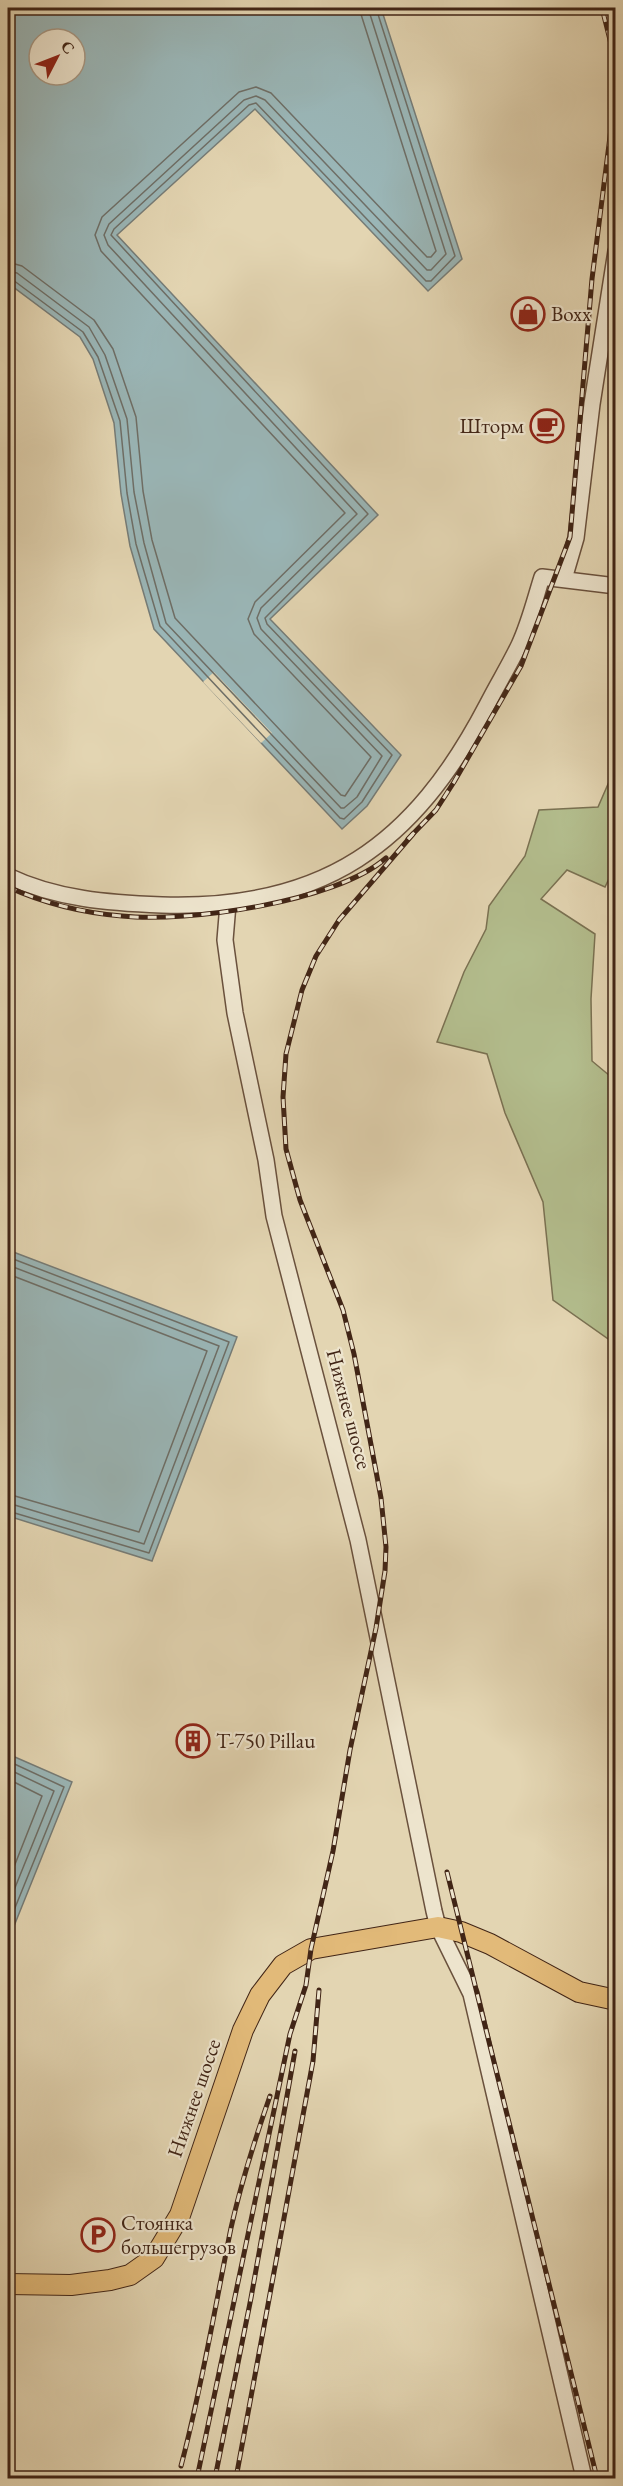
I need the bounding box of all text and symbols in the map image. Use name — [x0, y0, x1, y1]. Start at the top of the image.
north arrow — [27, 27, 87, 87]
text: С — [56, 36, 79, 59]
shop icon: Boxx — [510, 296, 546, 332]
place label: Boxx — [551, 300, 591, 327]
cafe icon: Шторм — [529, 408, 565, 444]
place label: Шторм — [459, 412, 524, 439]
street label: Нижнее шоссе — [320, 1346, 379, 1472]
building icon: T-750 Pillau — [175, 1723, 211, 1759]
place label: T-750 Pillau — [216, 1727, 315, 1754]
street label: Нижнее шоссе — [161, 2035, 226, 2161]
place label: Стоянка большегрузов — [121, 2209, 236, 2260]
parking icon: Стоянка большегрузов — [80, 2217, 116, 2253]

